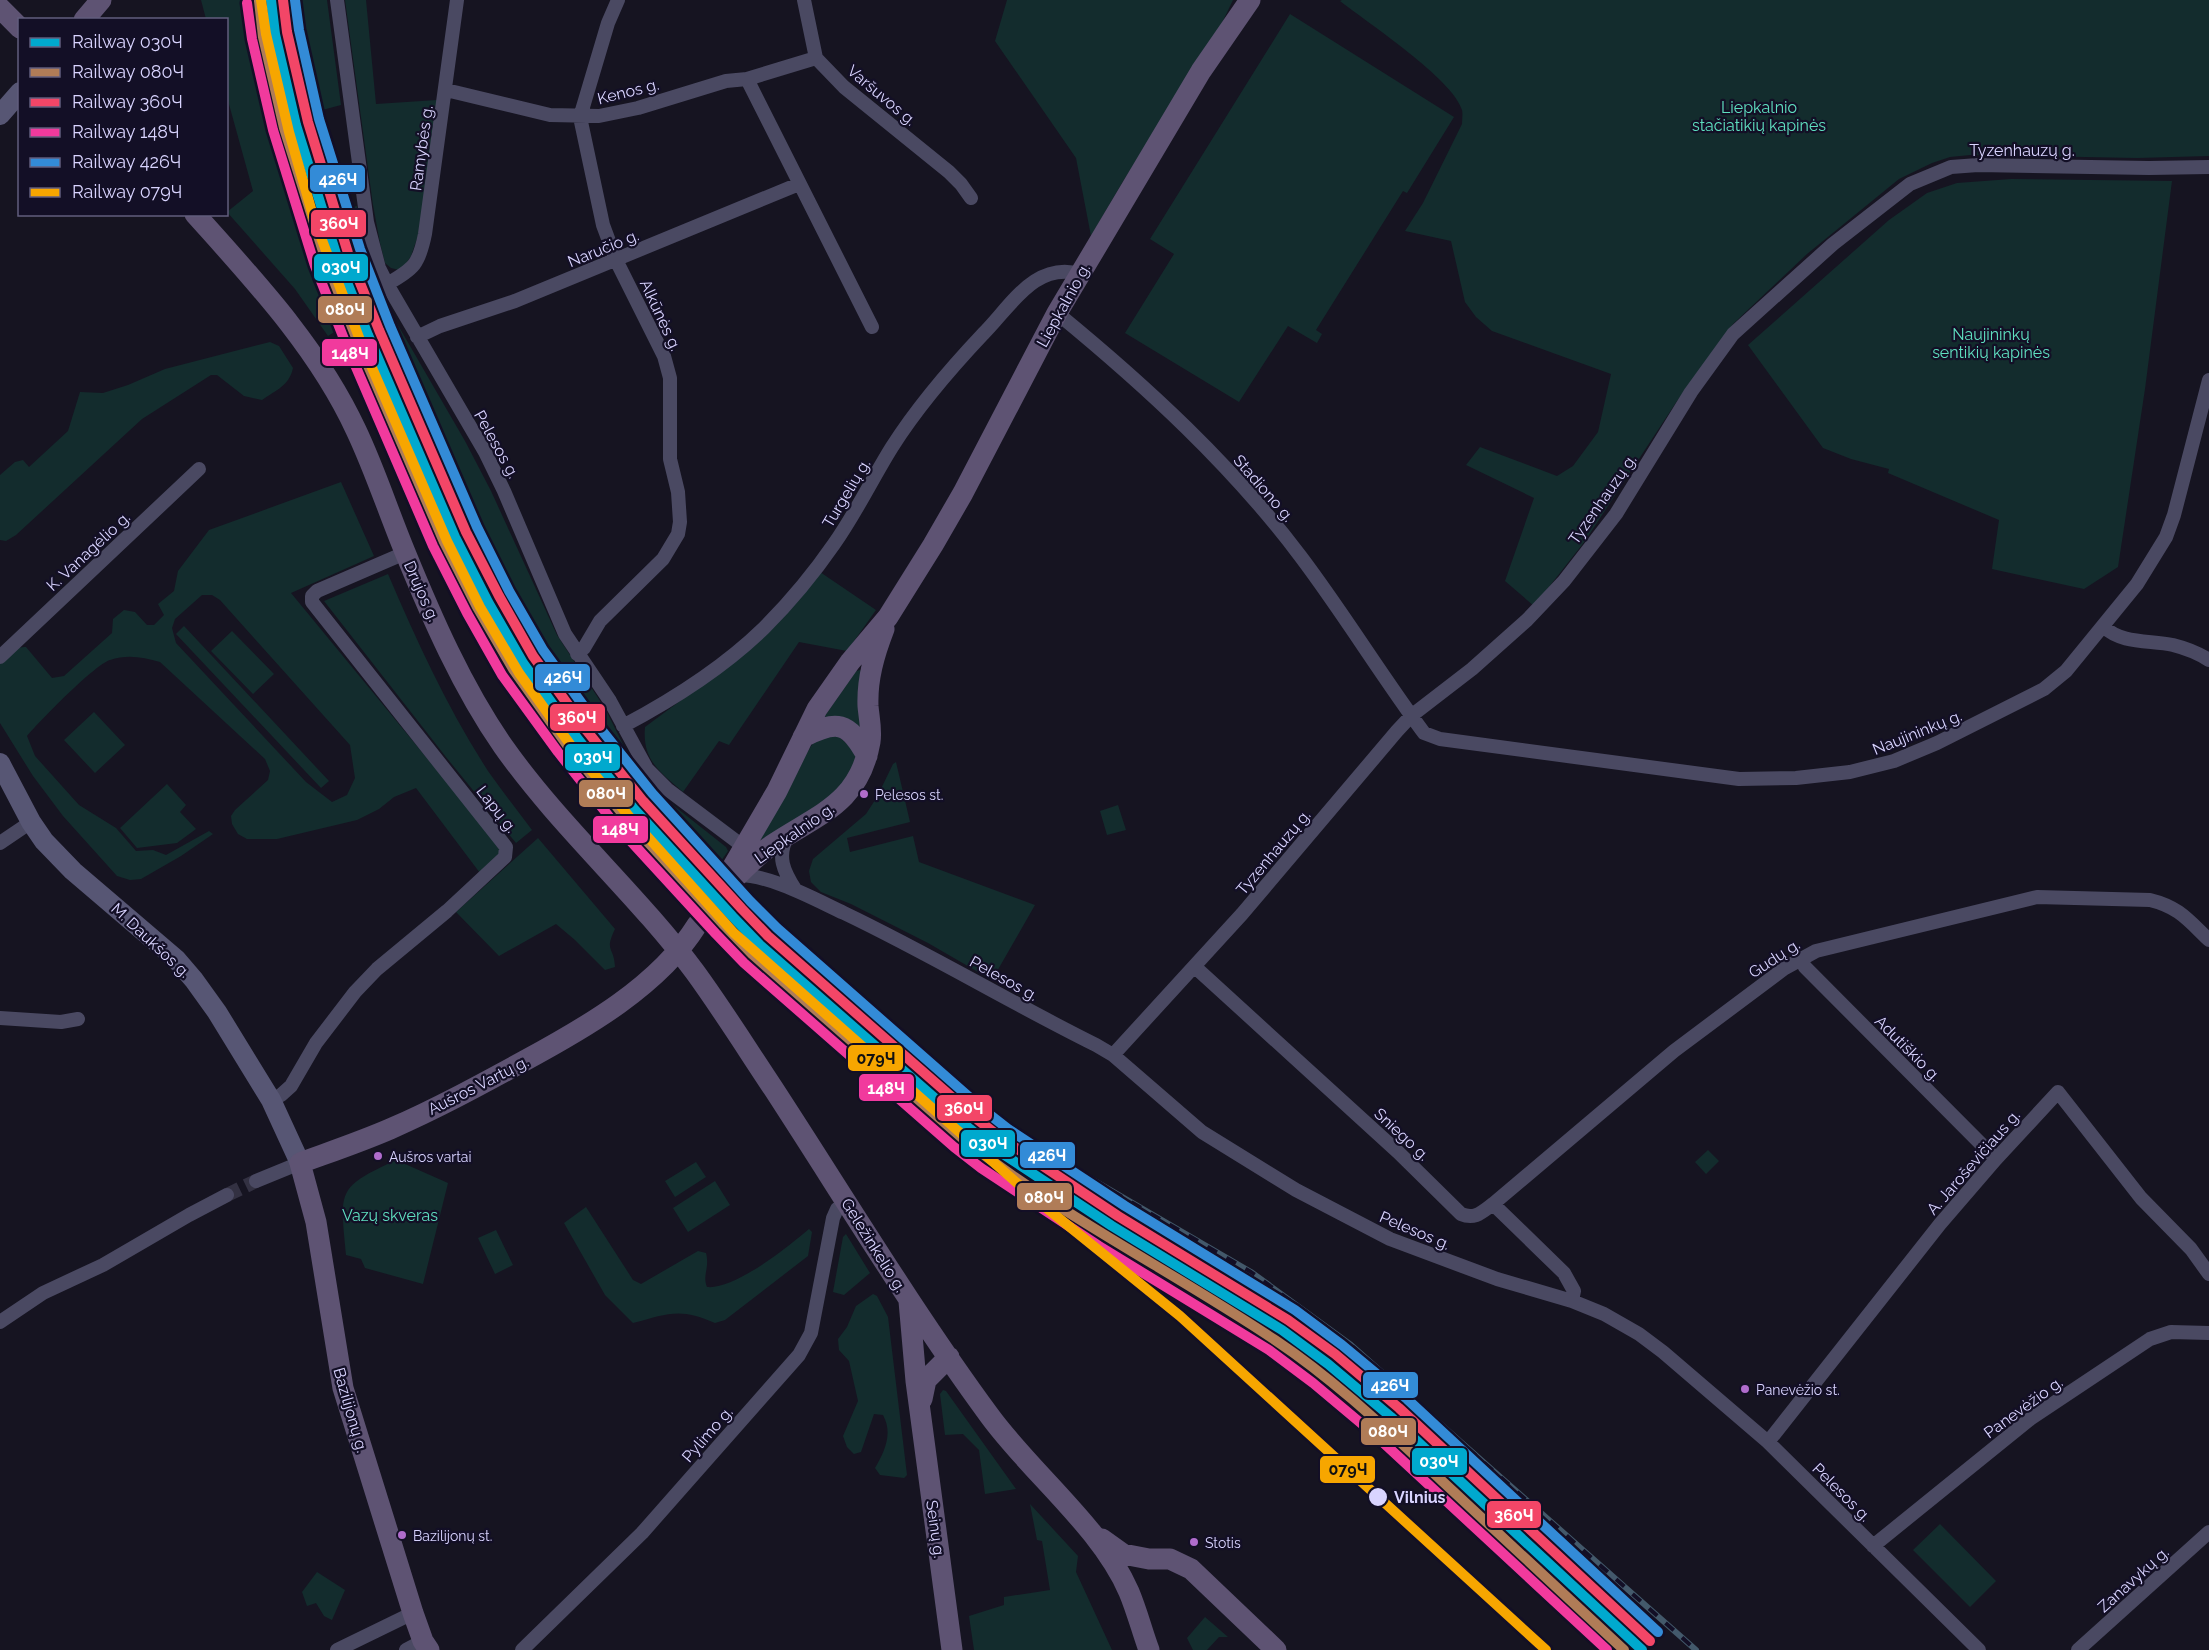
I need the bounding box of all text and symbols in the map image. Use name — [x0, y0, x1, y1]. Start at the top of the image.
legend — [18, 18, 228, 216]
text: Railway 030Ч — [72, 31, 183, 52]
text: Railway 080Ч — [72, 61, 184, 82]
street label: Varšuvos g. — [843, 61, 920, 130]
street label: Kenos g. — [595, 75, 661, 108]
text: Railway 360Ч — [72, 91, 183, 112]
park label: Liepkalnio stačiatikių kapinės — [1692, 98, 1826, 135]
street label: Ramybės g. — [406, 104, 437, 192]
text: Railway 148Ч — [72, 121, 180, 142]
street label: Tyzenhauzų g. — [1969, 141, 2075, 160]
text: Railway 426Ч — [72, 151, 181, 172]
line badge: 426Ч — [309, 164, 366, 193]
text: 426Ч — [319, 170, 357, 189]
text: Railway 079Ч — [72, 181, 182, 202]
line badge: 360Ч — [310, 209, 367, 238]
text: 360Ч — [319, 214, 359, 233]
street label: Naručio g. — [565, 226, 641, 271]
line badge: 030Ч — [313, 253, 369, 282]
text: 030Ч — [321, 258, 361, 277]
street label: Liepkalnio g. — [1033, 260, 1094, 350]
street label: Alkūnės g. — [636, 276, 685, 354]
line badge: 080Ч — [317, 295, 373, 324]
text: 080Ч — [325, 300, 365, 319]
park label: Naujininkų sentikių kapinės — [1932, 325, 2050, 362]
line badge: 148Ч — [321, 338, 378, 367]
text: 148Ч — [331, 344, 369, 363]
street label: Pelesos g. — [470, 407, 523, 482]
street label: Stadiono g. — [1229, 451, 1298, 526]
street label: Tyzenhauzų g. — [1564, 451, 1640, 548]
street label: Turgelių g. — [818, 455, 874, 531]
street label: K. Vanagėlio g. — [43, 508, 134, 595]
street label: Drujos g. — [400, 558, 443, 624]
line badge: 426Ч — [534, 663, 591, 692]
text: 426Ч — [544, 668, 582, 687]
line badge: 360Ч — [549, 703, 606, 732]
street label: Naujininkų g. — [1870, 706, 1965, 759]
text: 360Ч — [557, 708, 597, 727]
line badge: 030Ч — [564, 743, 621, 772]
text: 030Ч — [573, 748, 613, 767]
line badge: 080Ч — [578, 779, 634, 808]
street label: Lapų g. — [472, 782, 521, 837]
text: 080Ч — [586, 784, 626, 803]
place label: Pelesos st. — [875, 787, 943, 803]
marker: Pelesos st. — [858, 788, 870, 800]
street label: Liepkalnio g. — [751, 799, 838, 868]
street label: Tyzenhauzų g. — [1232, 806, 1315, 899]
line badge: 148Ч — [592, 815, 649, 844]
text: 148Ч — [601, 820, 639, 839]
street label: M. Daukšos g. — [107, 899, 194, 982]
street label: Gudų g. — [1745, 935, 1804, 982]
street label: Pelesos g. — [966, 952, 1041, 1005]
street label: Adutiškio g. — [1871, 1012, 1944, 1085]
line badge: 079Ч — [847, 1044, 904, 1072]
text: 079Ч — [856, 1049, 896, 1068]
street label: Aušros Vartų g. — [425, 1052, 532, 1119]
line badge: 148Ч — [858, 1073, 915, 1102]
text: 148Ч — [867, 1079, 905, 1098]
line badge: 360Ч — [936, 1094, 993, 1122]
text: 360Ч — [944, 1099, 984, 1118]
street label: Sniego g. — [1370, 1104, 1433, 1165]
street label: A. Jaroševičiaus g. — [1923, 1106, 2024, 1219]
line badge: 030Ч — [960, 1129, 1016, 1158]
text: 030Ч — [968, 1134, 1008, 1153]
line badge: 426Ч — [1019, 1141, 1076, 1169]
text: 426Ч — [1028, 1146, 1066, 1165]
place label: Aušros vartai — [389, 1149, 472, 1165]
marker: Aušros vartai — [372, 1150, 384, 1162]
line badge: 080Ч — [1016, 1182, 1073, 1211]
text: 080Ч — [1024, 1188, 1064, 1207]
street label: Geležinkelio g. — [837, 1195, 910, 1296]
park label: Vazų skveras — [342, 1206, 438, 1225]
street label: Pelesos g. — [1377, 1207, 1453, 1254]
street label: Bazilijonų g. — [329, 1365, 372, 1455]
line badge: 426Ч — [1362, 1371, 1419, 1399]
street label: Panevėžio g. — [1980, 1373, 2066, 1442]
text: 426Ч — [1371, 1376, 1409, 1395]
place label: Panevėžio st. — [1756, 1382, 1840, 1398]
marker: Panevėžio st. — [1739, 1383, 1751, 1395]
street label: Pylimo g. — [678, 1403, 737, 1466]
line badge: 080Ч — [1360, 1417, 1417, 1446]
text: 080Ч — [1368, 1422, 1408, 1441]
line badge: 030Ч — [1411, 1447, 1468, 1476]
text: 030Ч — [1419, 1452, 1459, 1471]
line badge: 079Ч — [1319, 1455, 1376, 1484]
street label: Pelesos g. — [1808, 1459, 1875, 1526]
text: 079Ч — [1328, 1460, 1368, 1479]
marker: Vilnius — [1367, 1486, 1389, 1508]
place label: Vilnius — [1394, 1488, 1446, 1507]
street label: Seinų g. — [922, 1499, 949, 1559]
line badge: 360Ч — [1486, 1500, 1542, 1529]
text: 360Ч — [1494, 1506, 1534, 1525]
place label: Bazilijonų st. — [413, 1528, 492, 1544]
marker: Bazilijonų st. — [396, 1529, 408, 1541]
place label: Stotis — [1205, 1535, 1241, 1551]
marker: Stotis — [1188, 1536, 1200, 1548]
street label: Zanavykų g. — [2094, 1543, 2173, 1616]

